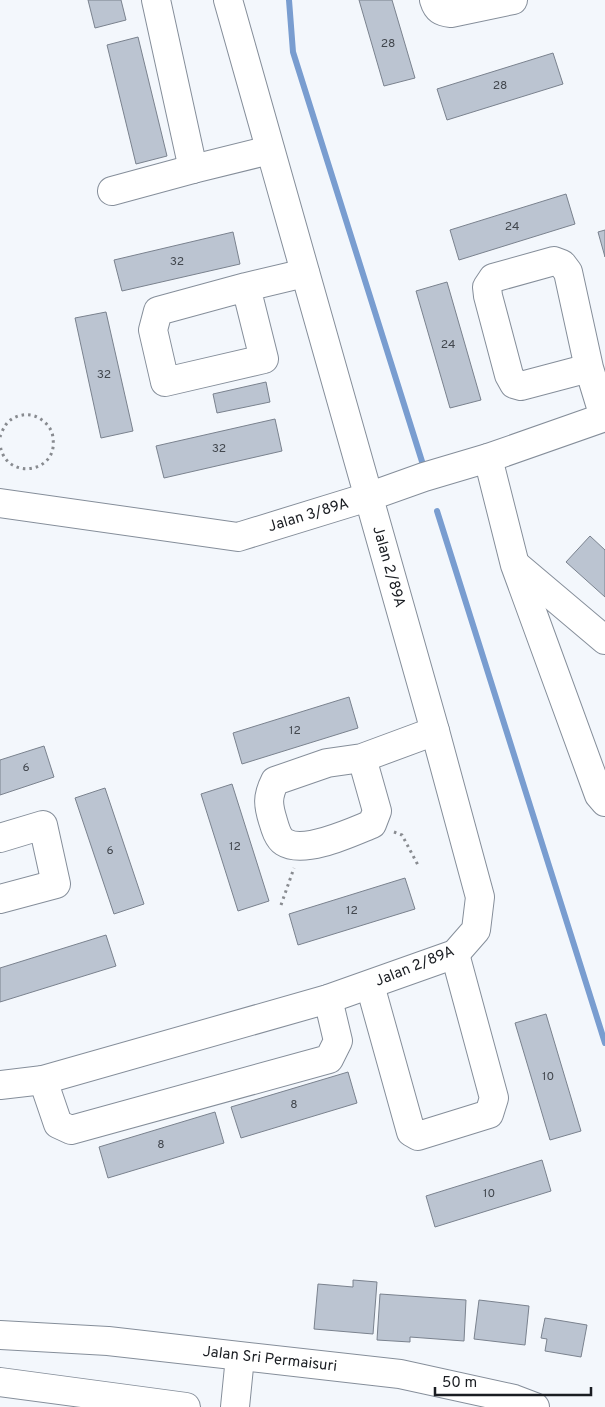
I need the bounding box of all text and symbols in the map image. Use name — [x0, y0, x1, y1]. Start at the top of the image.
house number: 28 — [381, 36, 395, 52]
house number: 28 — [493, 78, 507, 94]
house number: 24 — [505, 219, 519, 235]
house number: 32 — [170, 254, 184, 270]
house number: 24 — [441, 337, 455, 353]
house number: 32 — [97, 367, 111, 383]
house number: 32 — [212, 441, 226, 457]
street label: Jalan 3/89A — [266, 494, 351, 537]
street label: Jalan 2/89A — [367, 524, 409, 610]
house number: 12 — [289, 723, 301, 739]
house number: 6 — [22, 760, 30, 776]
house number: 12 — [229, 839, 241, 855]
house number: 6 — [106, 843, 114, 859]
house number: 12 — [346, 903, 358, 919]
street label: Jalan 2/89A — [372, 942, 458, 992]
house number: 10 — [542, 1069, 554, 1085]
house number: 8 — [290, 1097, 298, 1113]
house number: 8 — [157, 1137, 165, 1153]
house number: 10 — [483, 1186, 495, 1202]
street label: Jalan Sri Permaisuri — [202, 1342, 338, 1376]
scale bar — [435, 1364, 591, 1396]
text: 50 m — [442, 1374, 477, 1393]

